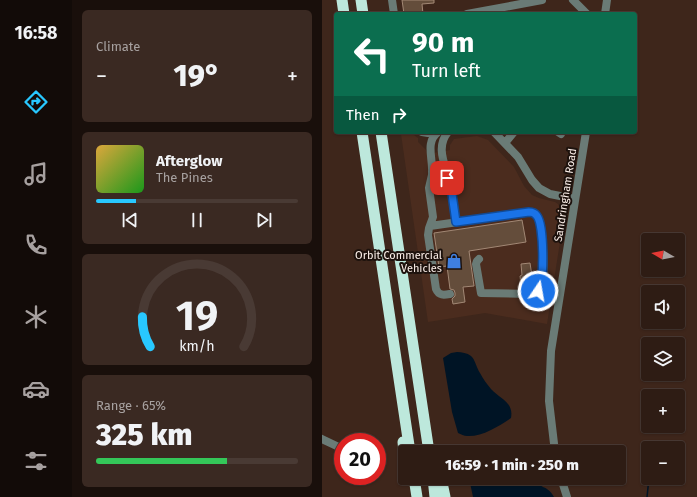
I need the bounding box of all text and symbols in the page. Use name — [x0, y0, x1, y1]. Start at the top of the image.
text: 16:58 — [14, 22, 58, 44]
text: 90 m — [412, 26, 474, 59]
icon: left — [346, 28, 398, 80]
text: Climate — [96, 39, 140, 54]
text: 19° — [174, 58, 220, 94]
text: Turn left — [412, 60, 481, 82]
text: − — [96, 63, 107, 90]
text: + — [287, 63, 298, 90]
icon: directions — [22, 88, 50, 116]
icon: right — [388, 104, 410, 126]
text: Then — [346, 106, 380, 124]
street label: Sandringham Road — [552, 147, 579, 243]
text: Afterglow — [156, 152, 222, 170]
icon: music — [22, 160, 50, 188]
pin — [430, 161, 464, 195]
icon: arrive — [436, 167, 458, 189]
text: The Pines — [156, 170, 213, 185]
icon: previous — [119, 209, 141, 231]
icon: pause — [186, 209, 208, 231]
icon: next — [253, 209, 275, 231]
icon: phone — [22, 231, 50, 259]
north arrow — [641, 233, 685, 277]
map controls — [641, 233, 685, 485]
place label: Orbit Commercial Vehicles — [355, 249, 442, 275]
shop icon: Orbit Commercial Vehicles — [445, 252, 463, 270]
position arrow — [517, 270, 559, 312]
button: sound — [641, 285, 685, 329]
text: 19 — [176, 291, 218, 341]
icon: climate — [22, 303, 50, 331]
button: layers — [641, 337, 685, 381]
text: km/h — [179, 338, 215, 355]
icon: car — [22, 375, 50, 403]
button: + — [641, 389, 685, 433]
text: Range · 65% — [96, 398, 166, 413]
text: 325 km — [96, 417, 193, 453]
speed limit sign: 20 — [334, 433, 386, 485]
button: − — [641, 441, 685, 485]
icon: filters — [22, 447, 50, 475]
text: 16:59 · 1 min · 250 m — [445, 456, 579, 474]

